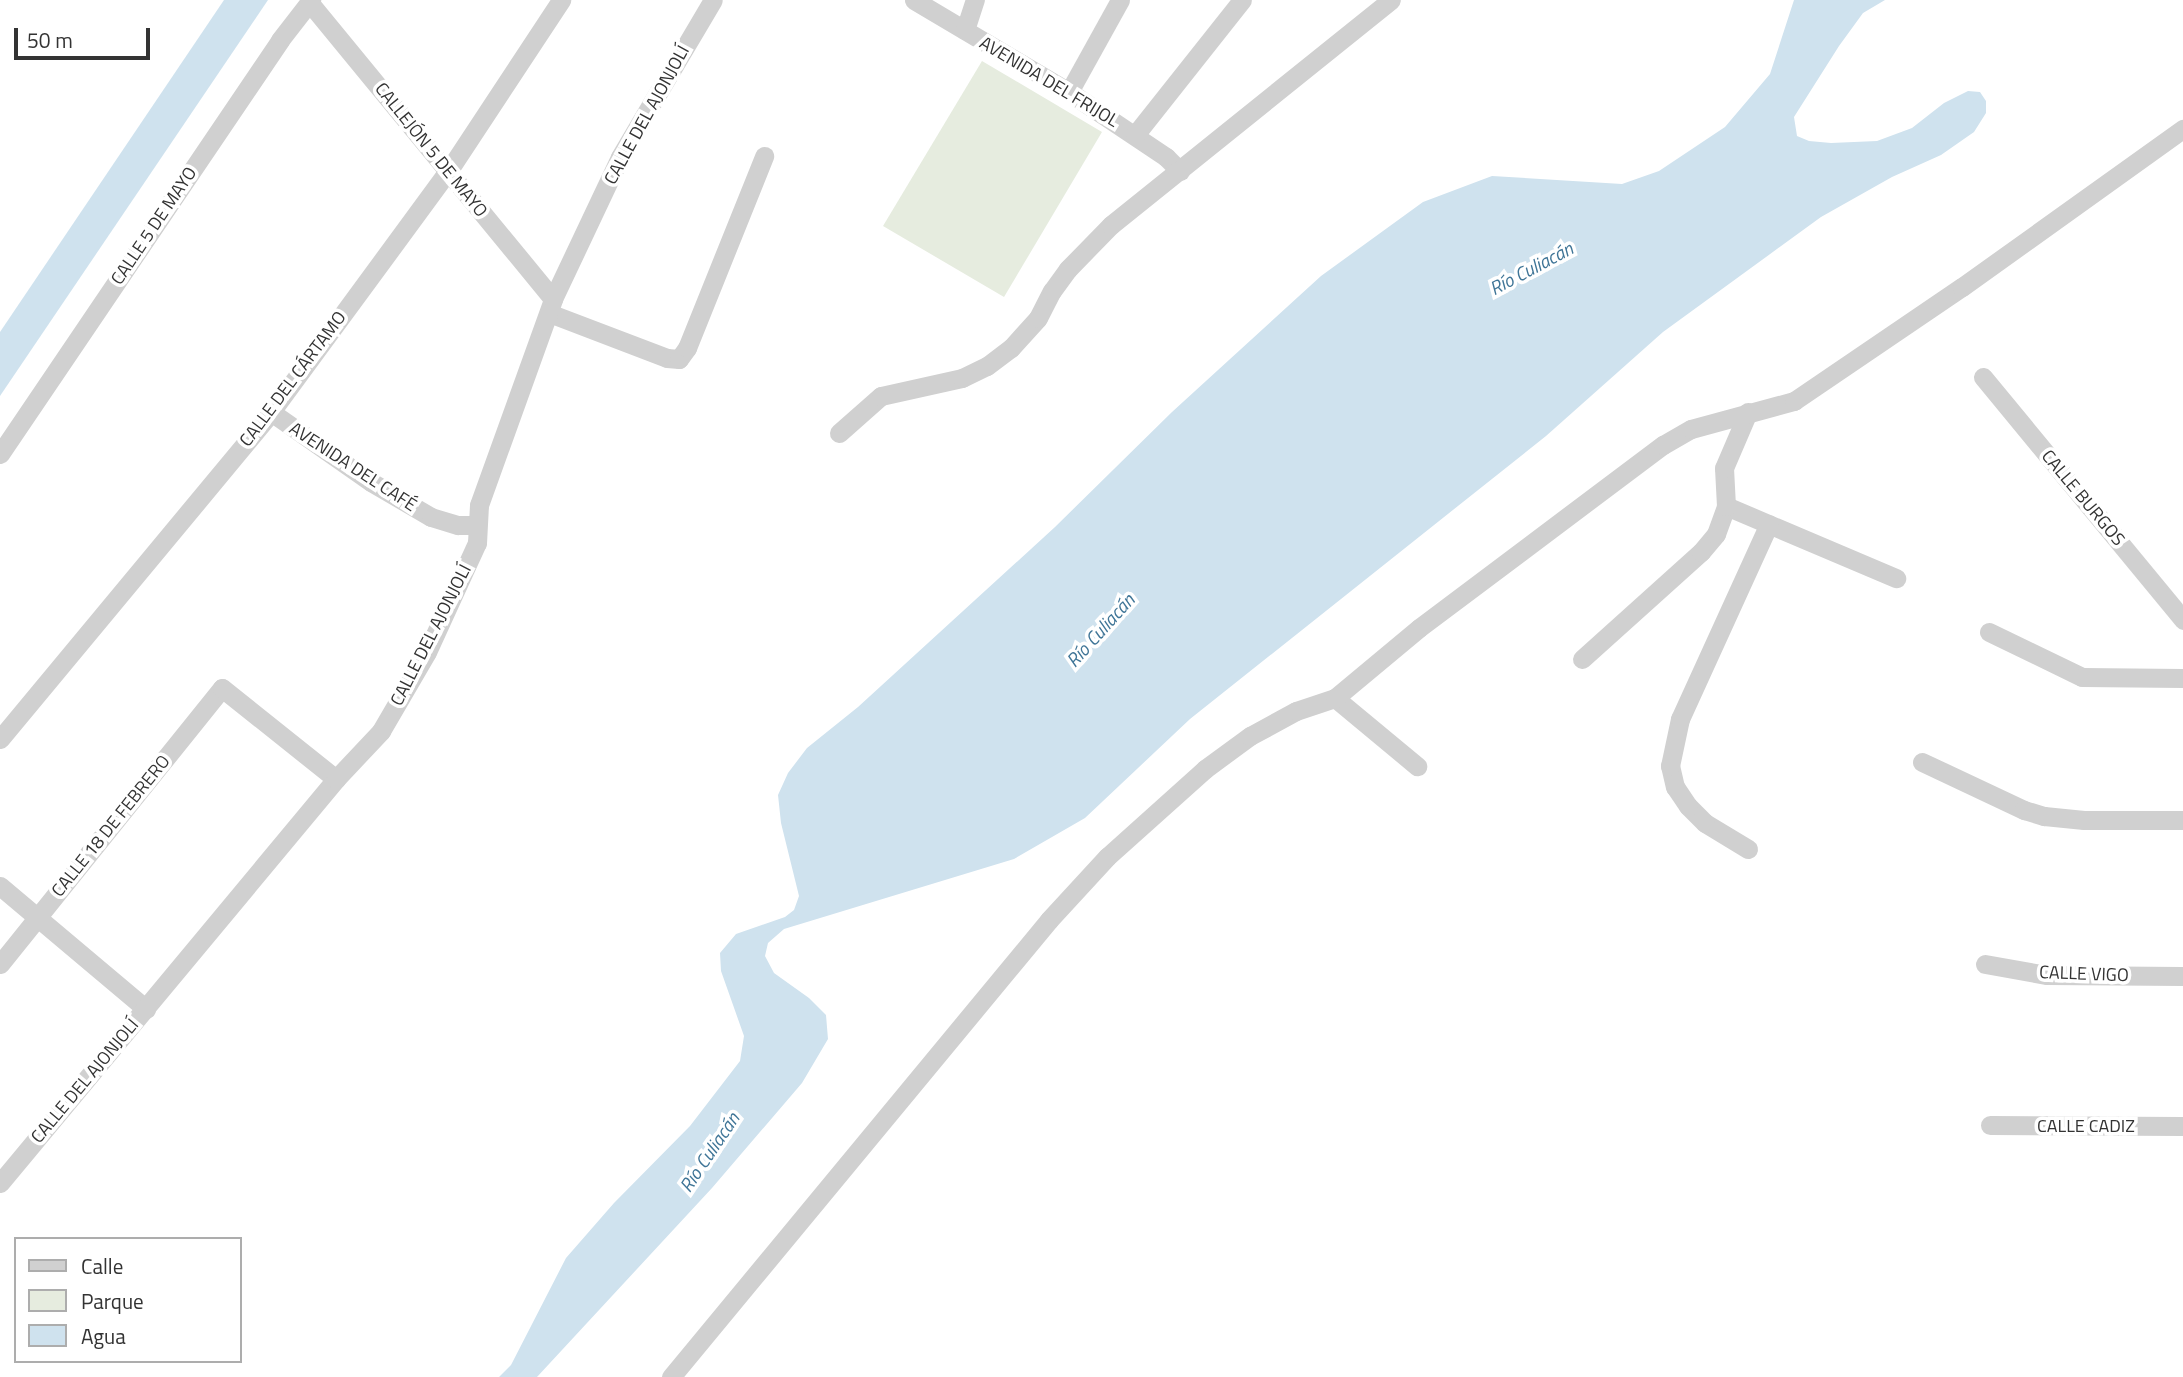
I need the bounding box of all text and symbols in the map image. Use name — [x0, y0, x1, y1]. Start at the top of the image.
scale bar — [18, 14, 154, 58]
text: 50 m — [27, 24, 73, 56]
street label: AVENIDA DEL FRIJOL — [976, 32, 1122, 132]
street label: CALLE DEL AJONJOLÍ — [600, 42, 694, 188]
street label: CALLEJÓN 5 DE MAYO — [370, 78, 492, 222]
street label: CALLE 5 DE MAYO — [107, 163, 201, 289]
water label: Río Culiacán — [1485, 237, 1577, 299]
street label: CALLE DEL CÁRTAMO — [235, 307, 351, 451]
street label: AVENIDA DEL CAFÉ — [285, 418, 421, 516]
street label: CALLE BURGOS — [2037, 446, 2129, 550]
street label: CALLE DEL AJONJOLÍ — [386, 561, 476, 709]
water label: Río Culiacán — [1061, 589, 1139, 671]
street label: CALLE 18 DE FEBRERO — [47, 751, 175, 901]
street label: CALLE VIGO — [2039, 962, 2129, 986]
street label: CALLE DEL AJONJOLÍ — [27, 1014, 143, 1148]
water label: Río Culiacán — [674, 1108, 744, 1196]
street label: CALLE CADIZ — [2037, 1115, 2135, 1137]
legend — [14, 1237, 242, 1363]
text: Calle — [81, 1250, 123, 1282]
text: Parque — [81, 1285, 144, 1317]
text: Agua — [81, 1320, 126, 1352]

